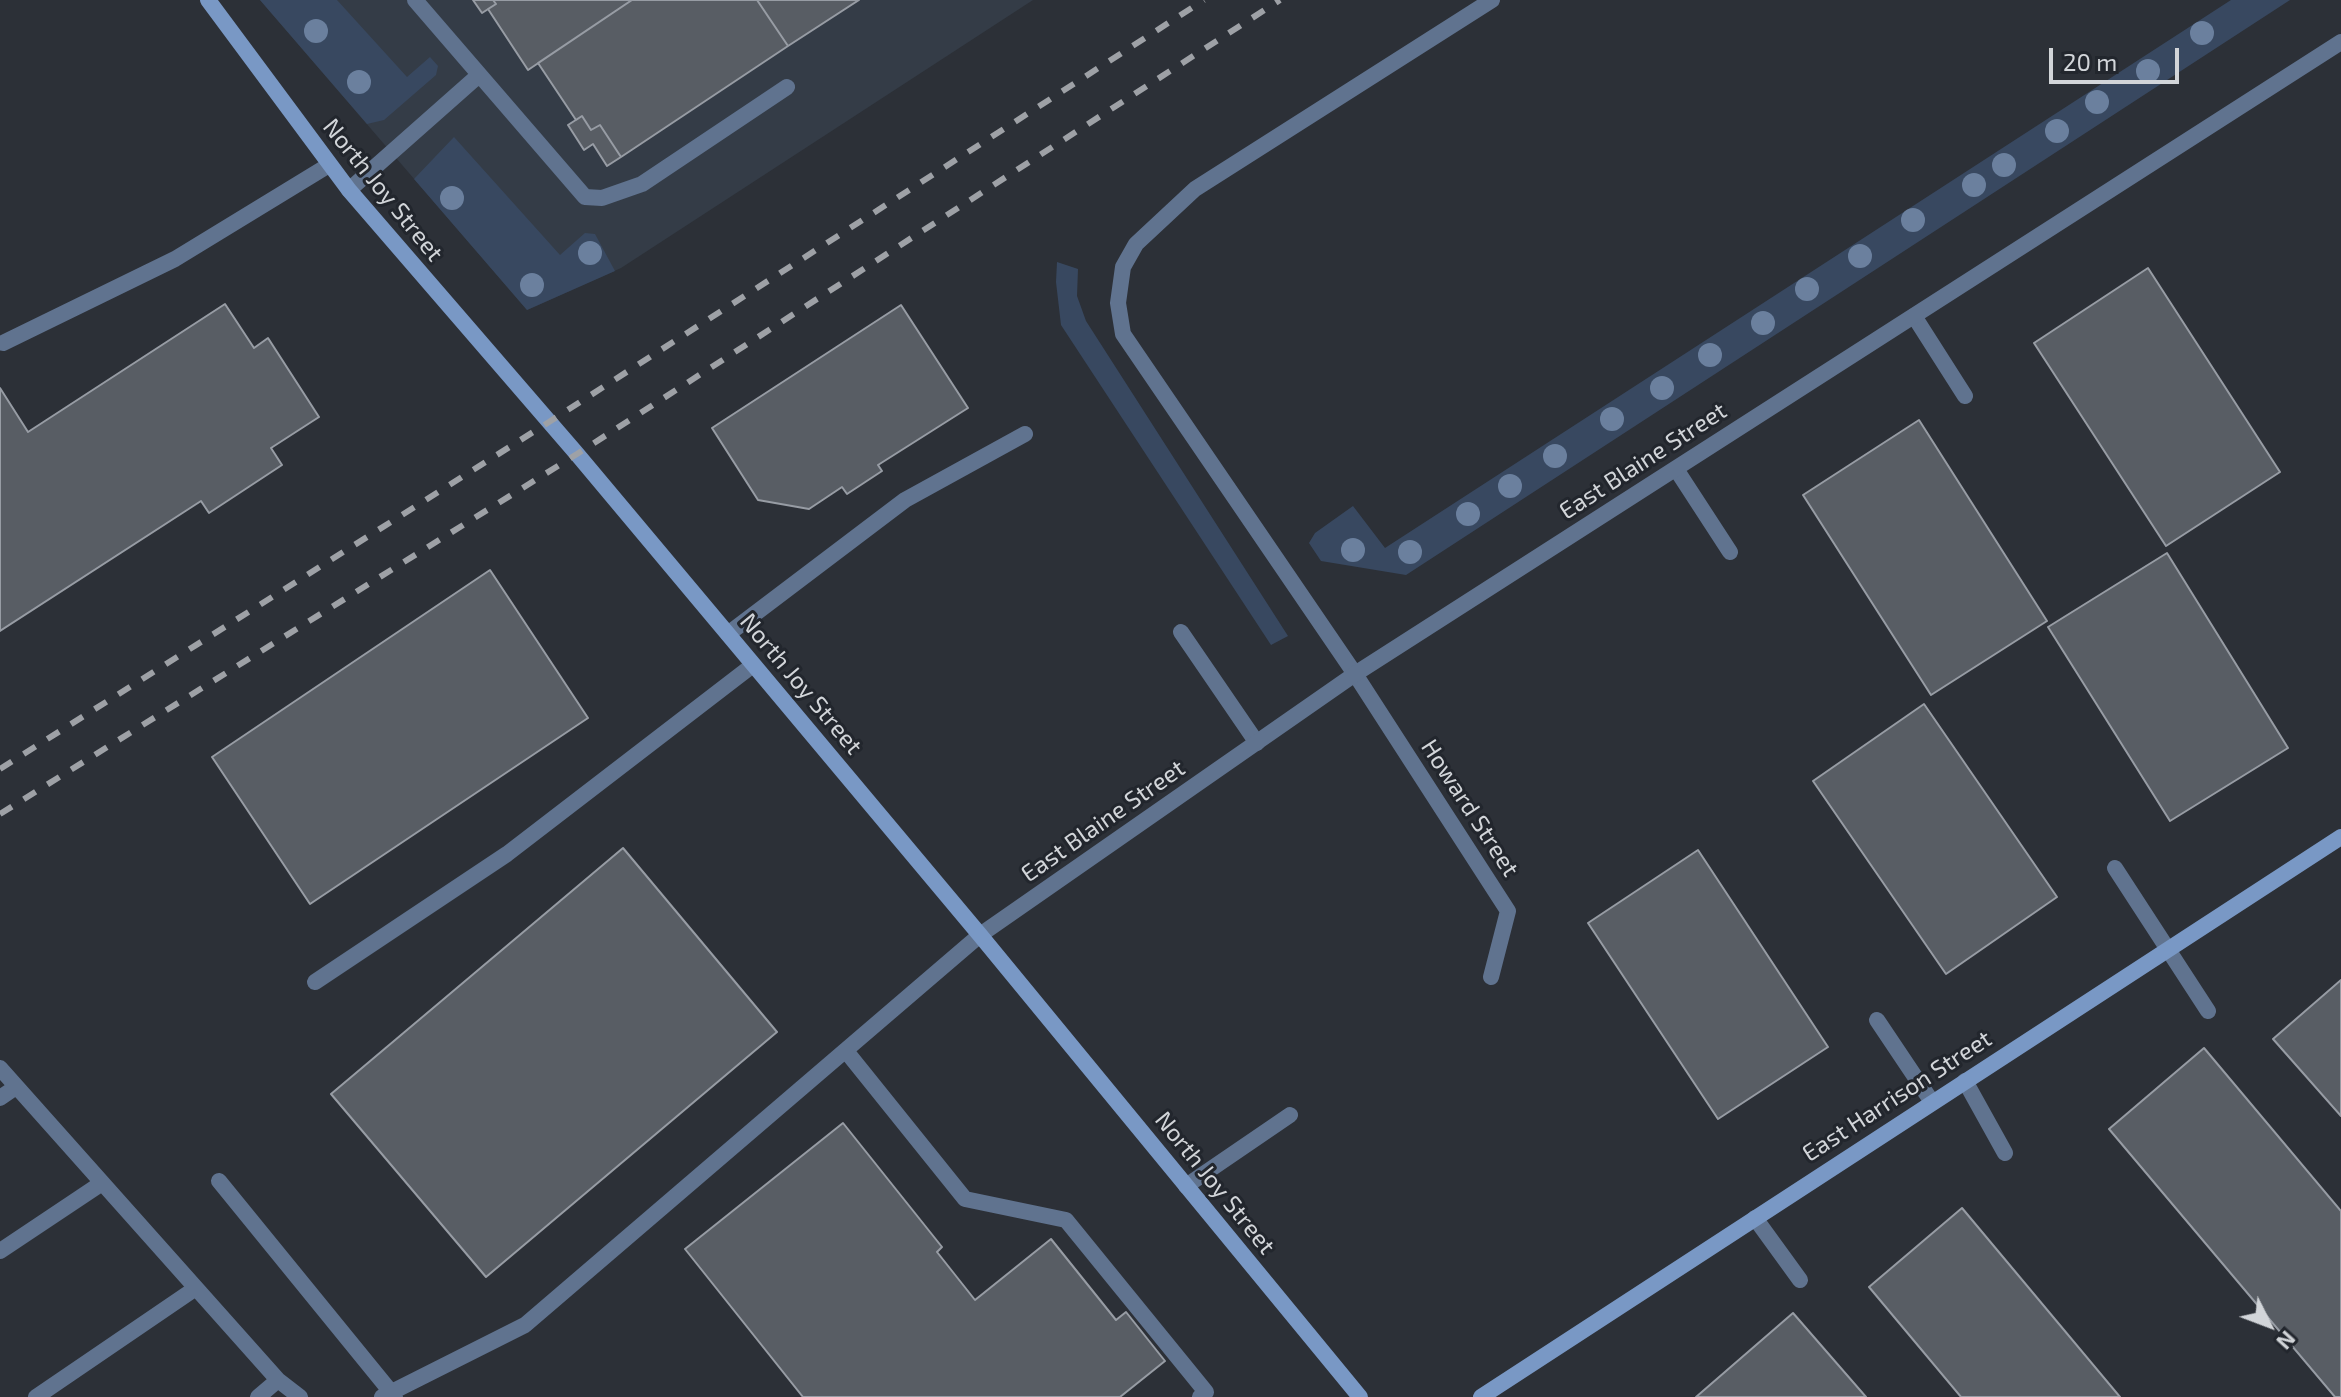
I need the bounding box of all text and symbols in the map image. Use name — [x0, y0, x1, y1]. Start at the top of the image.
scale bar — [2053, 32, 2183, 82]
text: 20 m — [2063, 47, 2117, 76]
street label: North Joy Street — [317, 113, 449, 267]
street label: East Blaine Street — [1554, 396, 1732, 526]
street label: North Joy Street — [734, 608, 868, 760]
street label: Howard Street — [1415, 734, 1525, 882]
street label: East Blaine Street — [1016, 754, 1190, 888]
street label: East Harrison Street — [1797, 1024, 1997, 1168]
street label: North Joy Street — [1149, 1106, 1281, 1260]
north arrow — [2229, 1285, 2309, 1365]
text: N — [2272, 1326, 2302, 1356]

